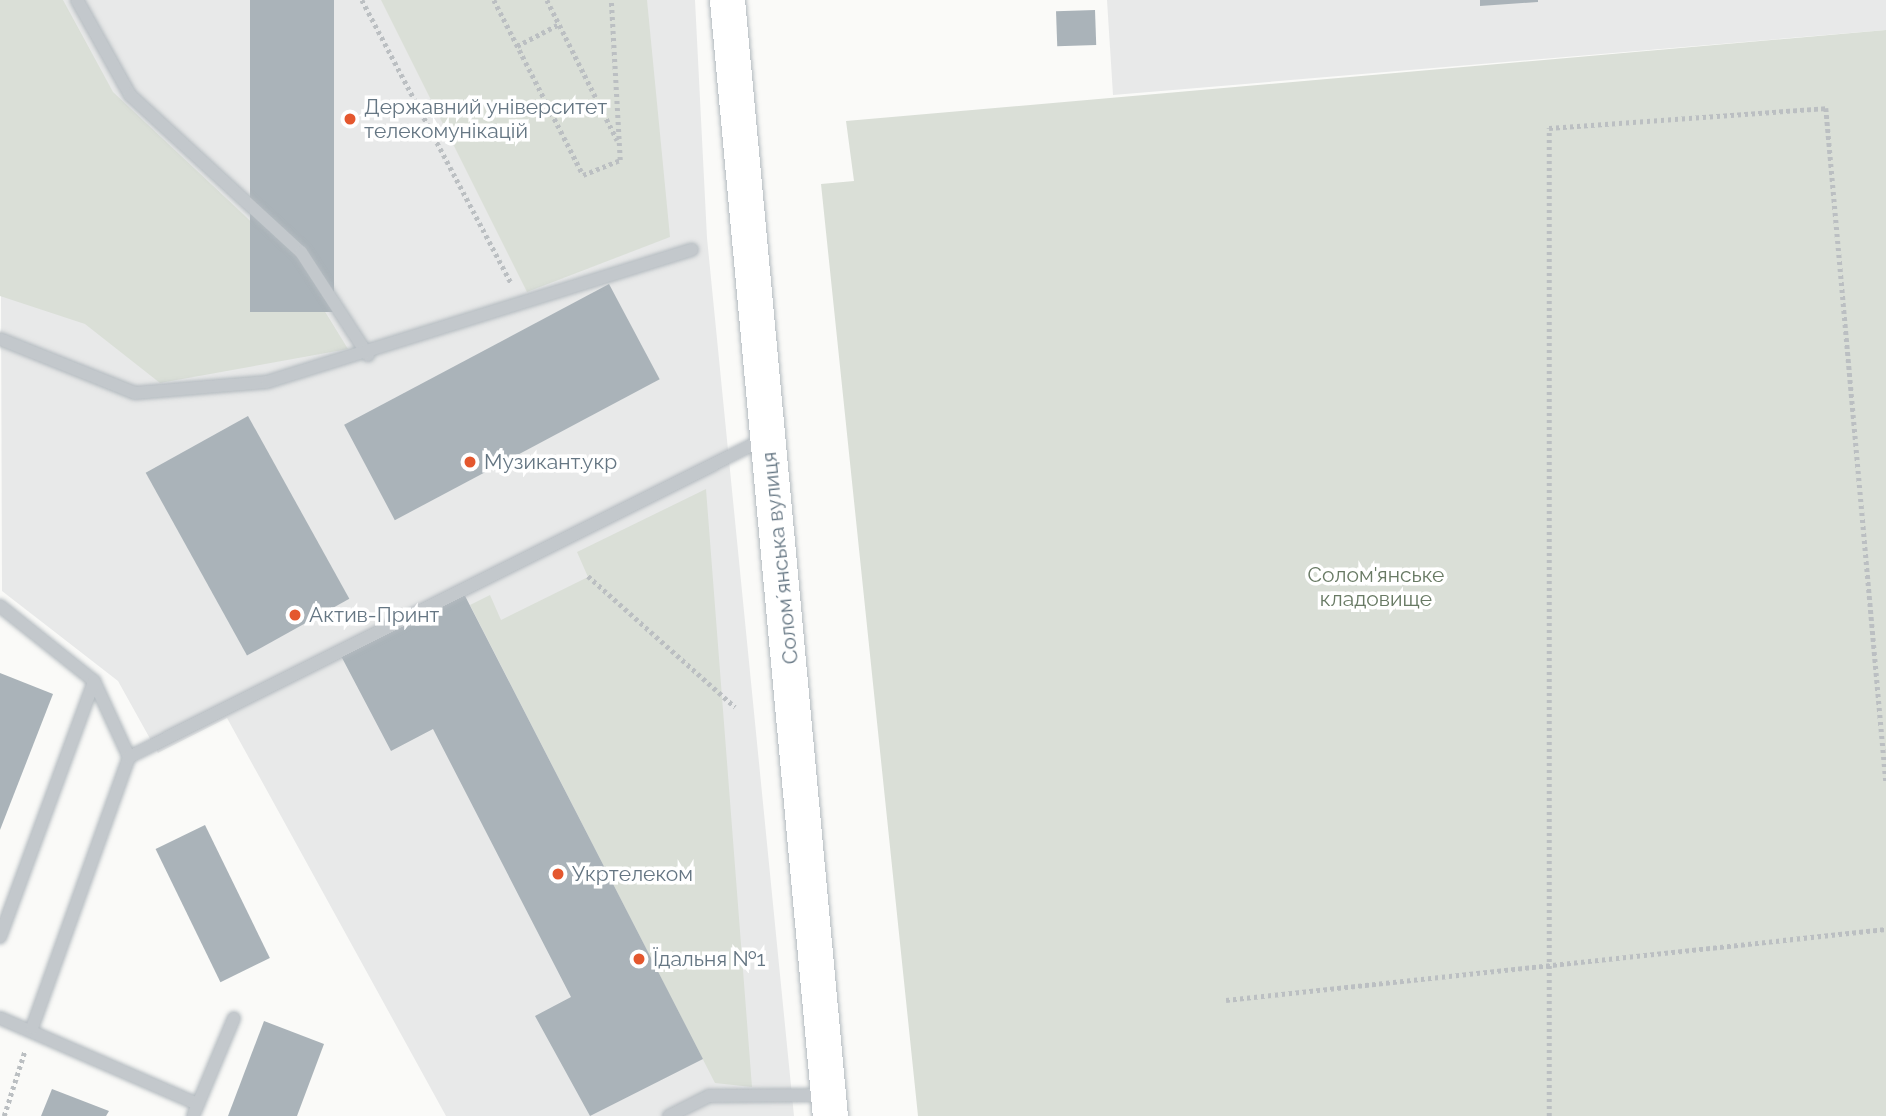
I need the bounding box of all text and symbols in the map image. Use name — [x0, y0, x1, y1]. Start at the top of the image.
place label: Державний університет телекомунікацій — [364, 94, 608, 144]
marker: Державний університет телекомунікацій — [342, 111, 358, 127]
place label: Музикант.укр — [484, 449, 617, 475]
street label: Соломʼянська вулиця — [756, 451, 804, 665]
marker: Музикант.укр — [462, 454, 478, 470]
park label: Солом'янське кладовище — [1308, 562, 1444, 612]
place label: Актив-Принт — [309, 602, 439, 628]
marker: Актив-Принт — [287, 607, 303, 623]
place label: Укртелеком — [572, 861, 693, 887]
marker: Укртелеком — [550, 866, 566, 882]
place label: Їдальня №1 — [653, 946, 765, 972]
marker: Їдальня №1 — [631, 951, 647, 967]

